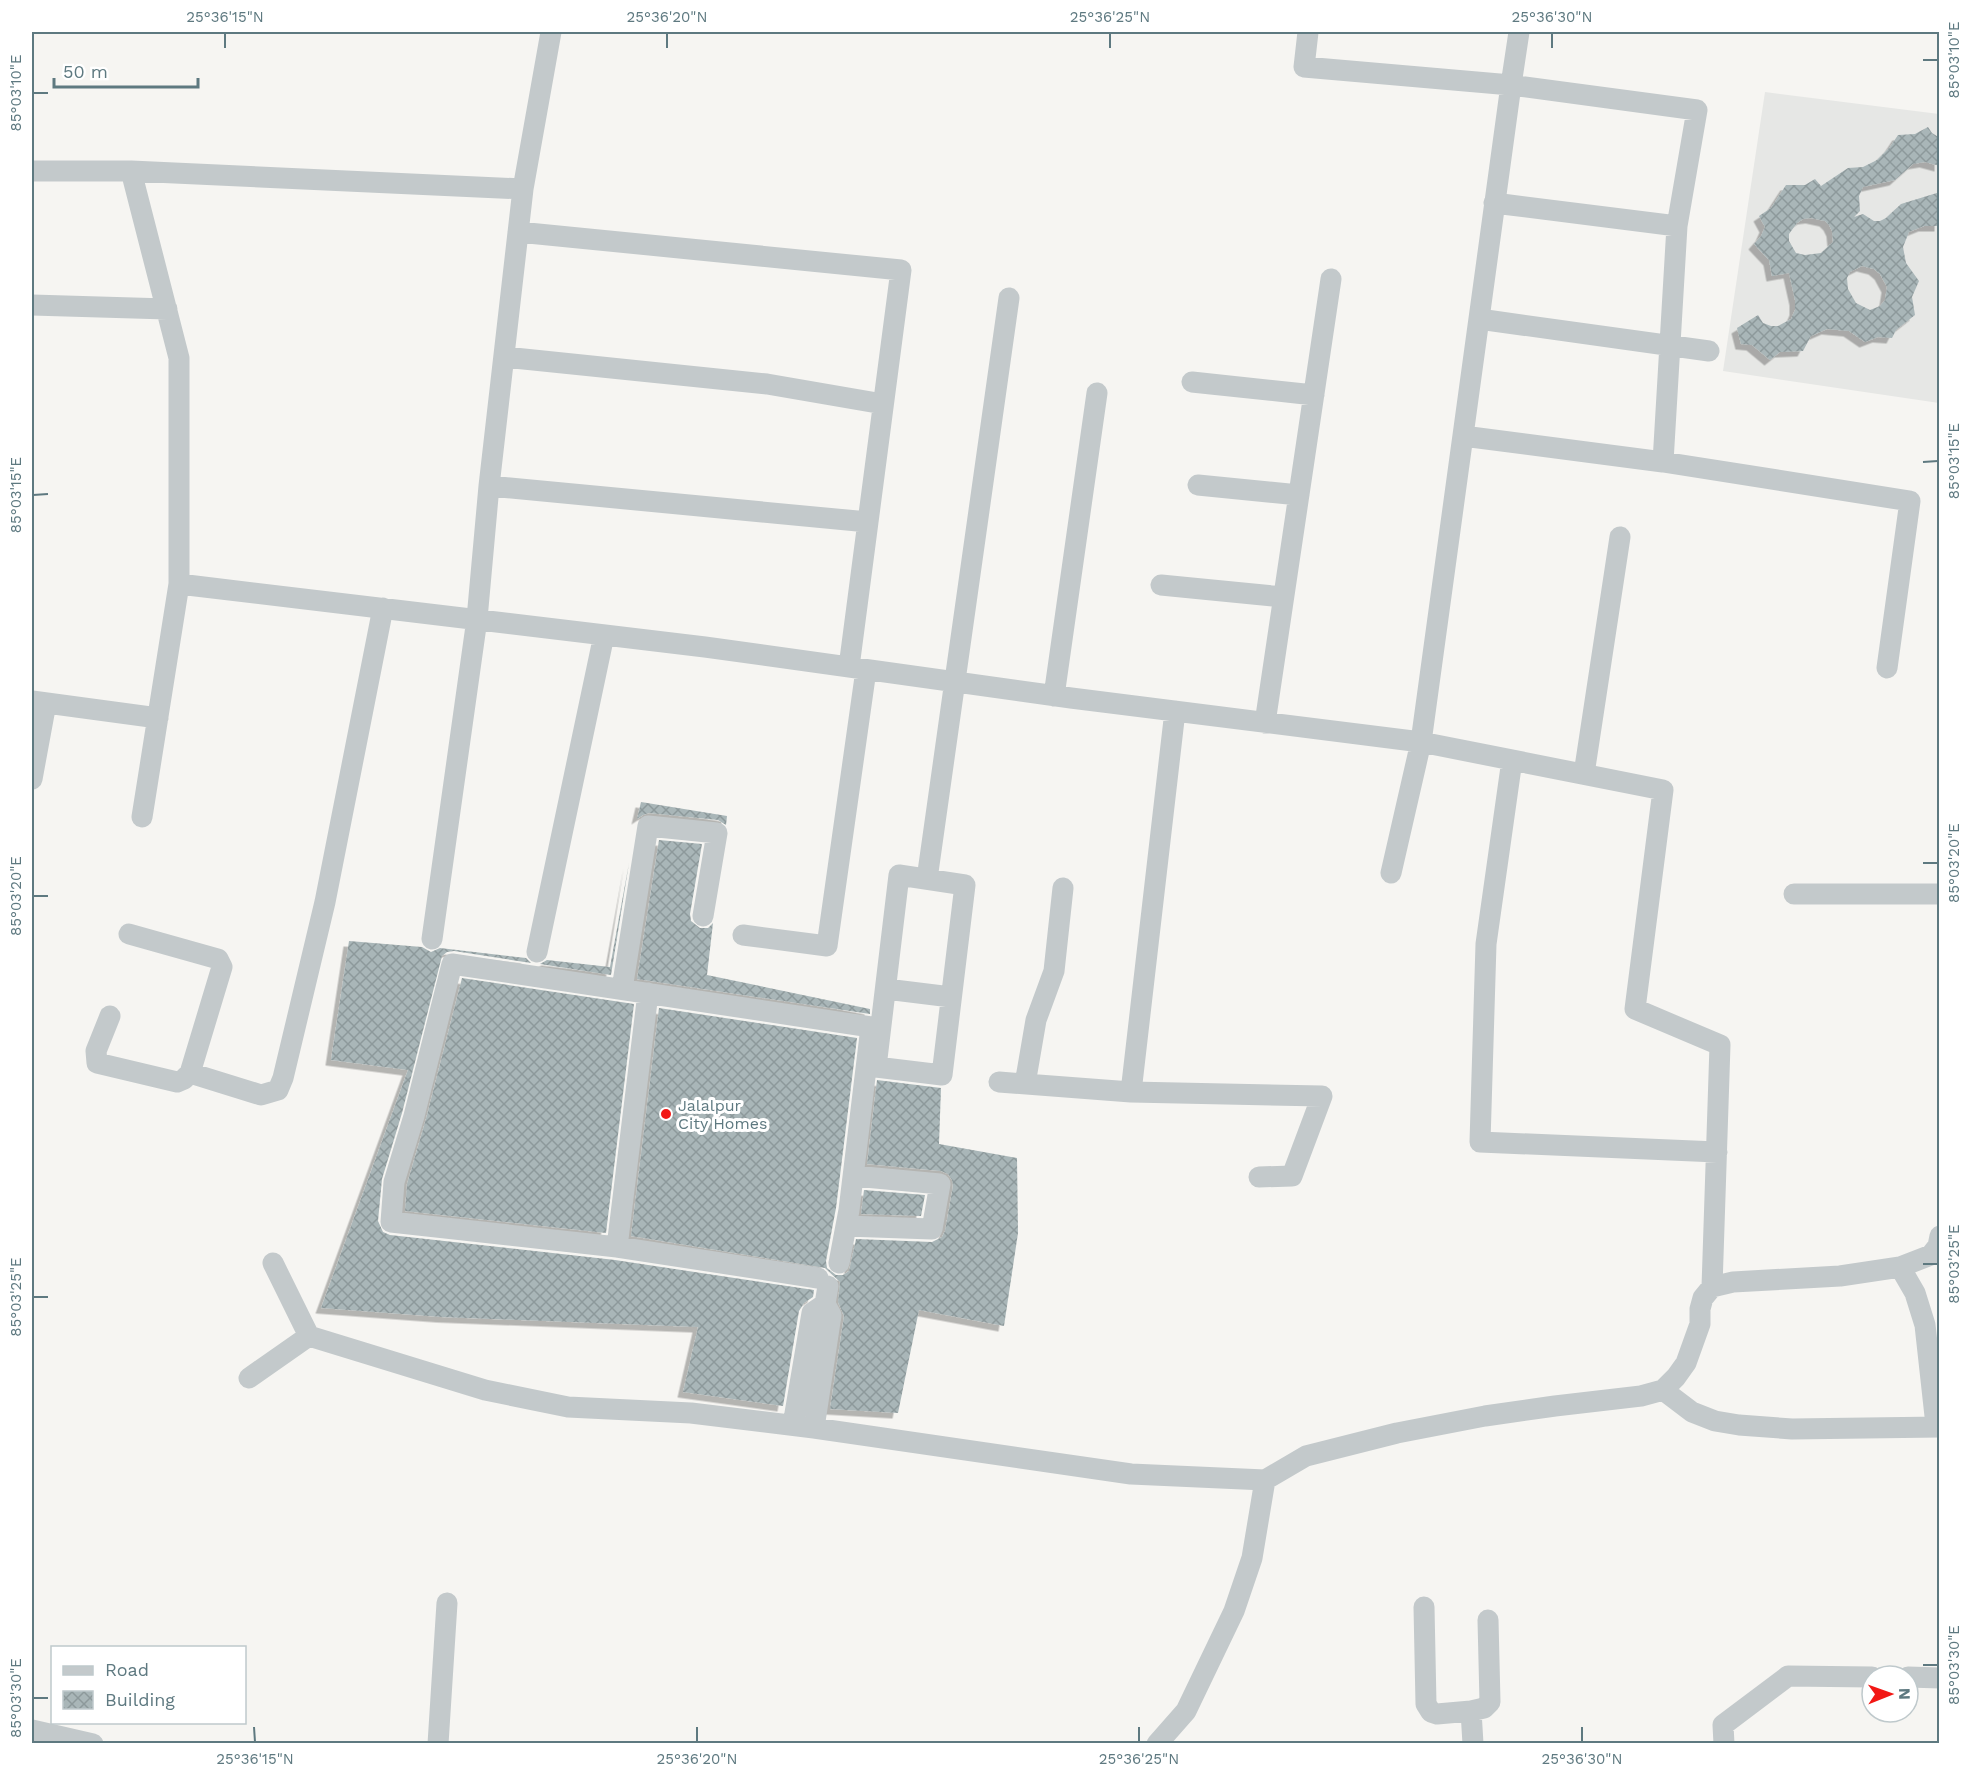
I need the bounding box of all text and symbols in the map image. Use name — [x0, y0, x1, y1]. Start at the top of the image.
text: 25°36'15"N — [186, 8, 264, 26]
text: 25°36'20"N — [627, 8, 707, 26]
text: 25°36'25"N — [1070, 8, 1150, 26]
text: 25°36'30"N — [1512, 8, 1592, 26]
text: 85°03'10"E — [1945, 22, 1963, 98]
scale bar — [54, 51, 198, 89]
text: 85°03'10"E — [7, 55, 25, 131]
text: 50 m — [63, 61, 108, 82]
text: 85°03'15"E — [1945, 423, 1963, 499]
text: 85°03'15"E — [7, 457, 25, 533]
text: 85°03'20"E — [1945, 823, 1963, 903]
text: 85°03'20"E — [7, 856, 25, 936]
place label: Jalalpur City Homes — [678, 1096, 767, 1133]
marker: Jalalpur City Homes — [659, 1107, 673, 1121]
text: 85°03'25"E — [1945, 1224, 1963, 1304]
text: 85°03'25"E — [7, 1257, 25, 1337]
text: 85°03'30"E — [1945, 1625, 1963, 1705]
legend — [51, 1646, 246, 1724]
text: 85°03'30"E — [7, 1658, 25, 1738]
text: Road — [105, 1659, 149, 1680]
north arrow — [1860, 1664, 1920, 1724]
text: N — [1895, 1688, 1914, 1700]
text: Building — [105, 1689, 175, 1710]
text: 25°36'15"N — [216, 1750, 294, 1768]
text: 25°36'20"N — [657, 1750, 737, 1768]
text: 25°36'25"N — [1099, 1750, 1179, 1768]
text: 25°36'30"N — [1542, 1750, 1622, 1768]

